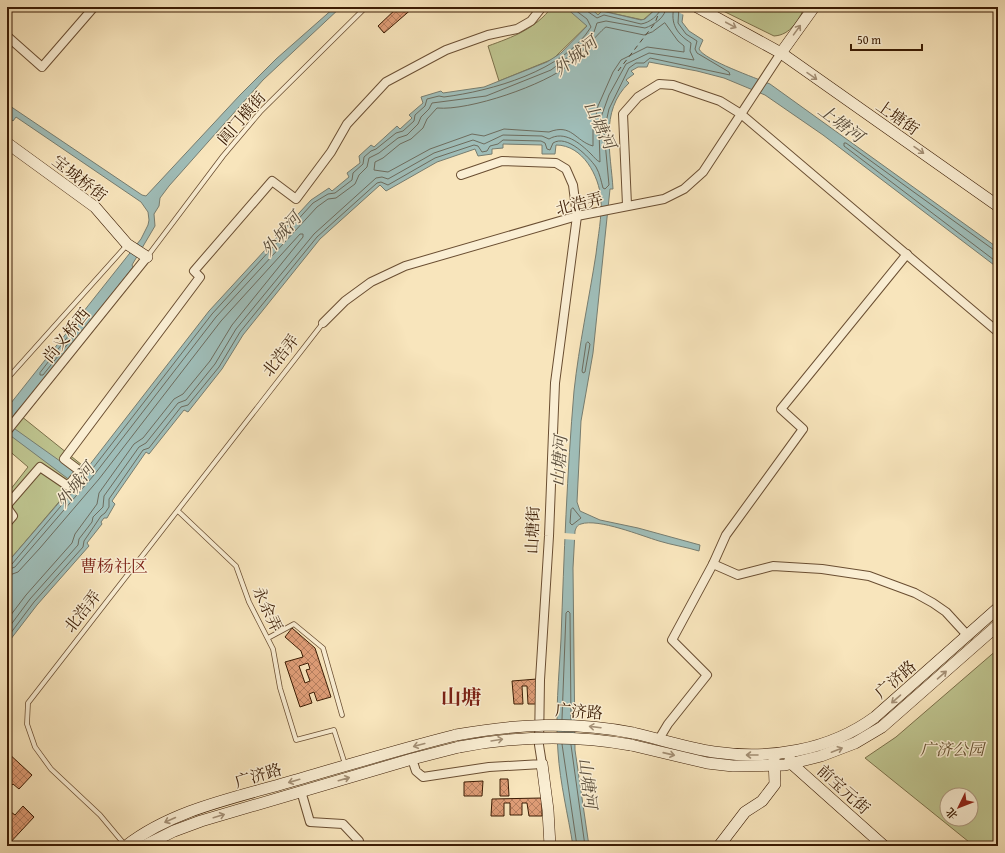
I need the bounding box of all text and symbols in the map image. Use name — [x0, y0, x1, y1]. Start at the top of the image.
one-way arrow — [725, 22, 737, 30]
one-way arrow — [793, 25, 801, 36]
scale bar — [851, 26, 922, 52]
water label: 外城河 — [547, 28, 605, 81]
text: 50 m — [857, 31, 881, 48]
one-way arrow — [807, 72, 818, 80]
street label: 阊门横街 — [211, 86, 271, 150]
street label: 上塘街 — [871, 93, 925, 141]
water label: 山塘河 — [578, 96, 624, 156]
water label: 上塘河 — [813, 97, 872, 150]
one-way arrow — [913, 146, 924, 154]
street label: 宝城桥街 — [47, 149, 113, 207]
street label: 北浩弄 — [553, 186, 605, 220]
water label: 外城河 — [254, 204, 309, 261]
street label: 尚义桥西 — [37, 303, 95, 367]
street label: 北浩弄 — [256, 329, 304, 381]
water label: 山塘河 — [544, 432, 573, 487]
water label: 外城河 — [49, 455, 102, 512]
street label: 山塘街 — [519, 506, 545, 554]
district label: 曹杨社区 — [80, 553, 148, 578]
street label: 永余弄 — [247, 582, 289, 636]
street label: 北浩弄 — [58, 585, 106, 637]
street label: 广济路 — [869, 654, 921, 704]
one-way arrow — [937, 670, 947, 680]
district label: 山塘 — [441, 682, 481, 711]
one-way arrow — [891, 695, 901, 704]
street label: 广济路 — [554, 697, 604, 725]
one-way arrow — [589, 723, 602, 730]
one-way arrow — [490, 736, 503, 744]
park label: 广济公园 — [920, 737, 987, 761]
one-way arrow — [412, 741, 425, 749]
one-way arrow — [831, 746, 843, 754]
one-way arrow — [662, 750, 675, 758]
one-way arrow — [746, 751, 759, 759]
water label: 山塘河 — [573, 756, 604, 813]
street label: 广济路 — [232, 757, 284, 793]
street label: 前宝元街 — [812, 759, 876, 819]
one-way arrow — [337, 775, 350, 782]
one-way arrow — [287, 778, 300, 785]
north arrow — [939, 787, 979, 827]
text: 北 — [942, 804, 961, 823]
one-way arrow — [213, 812, 226, 819]
one-way arrow — [164, 817, 176, 824]

